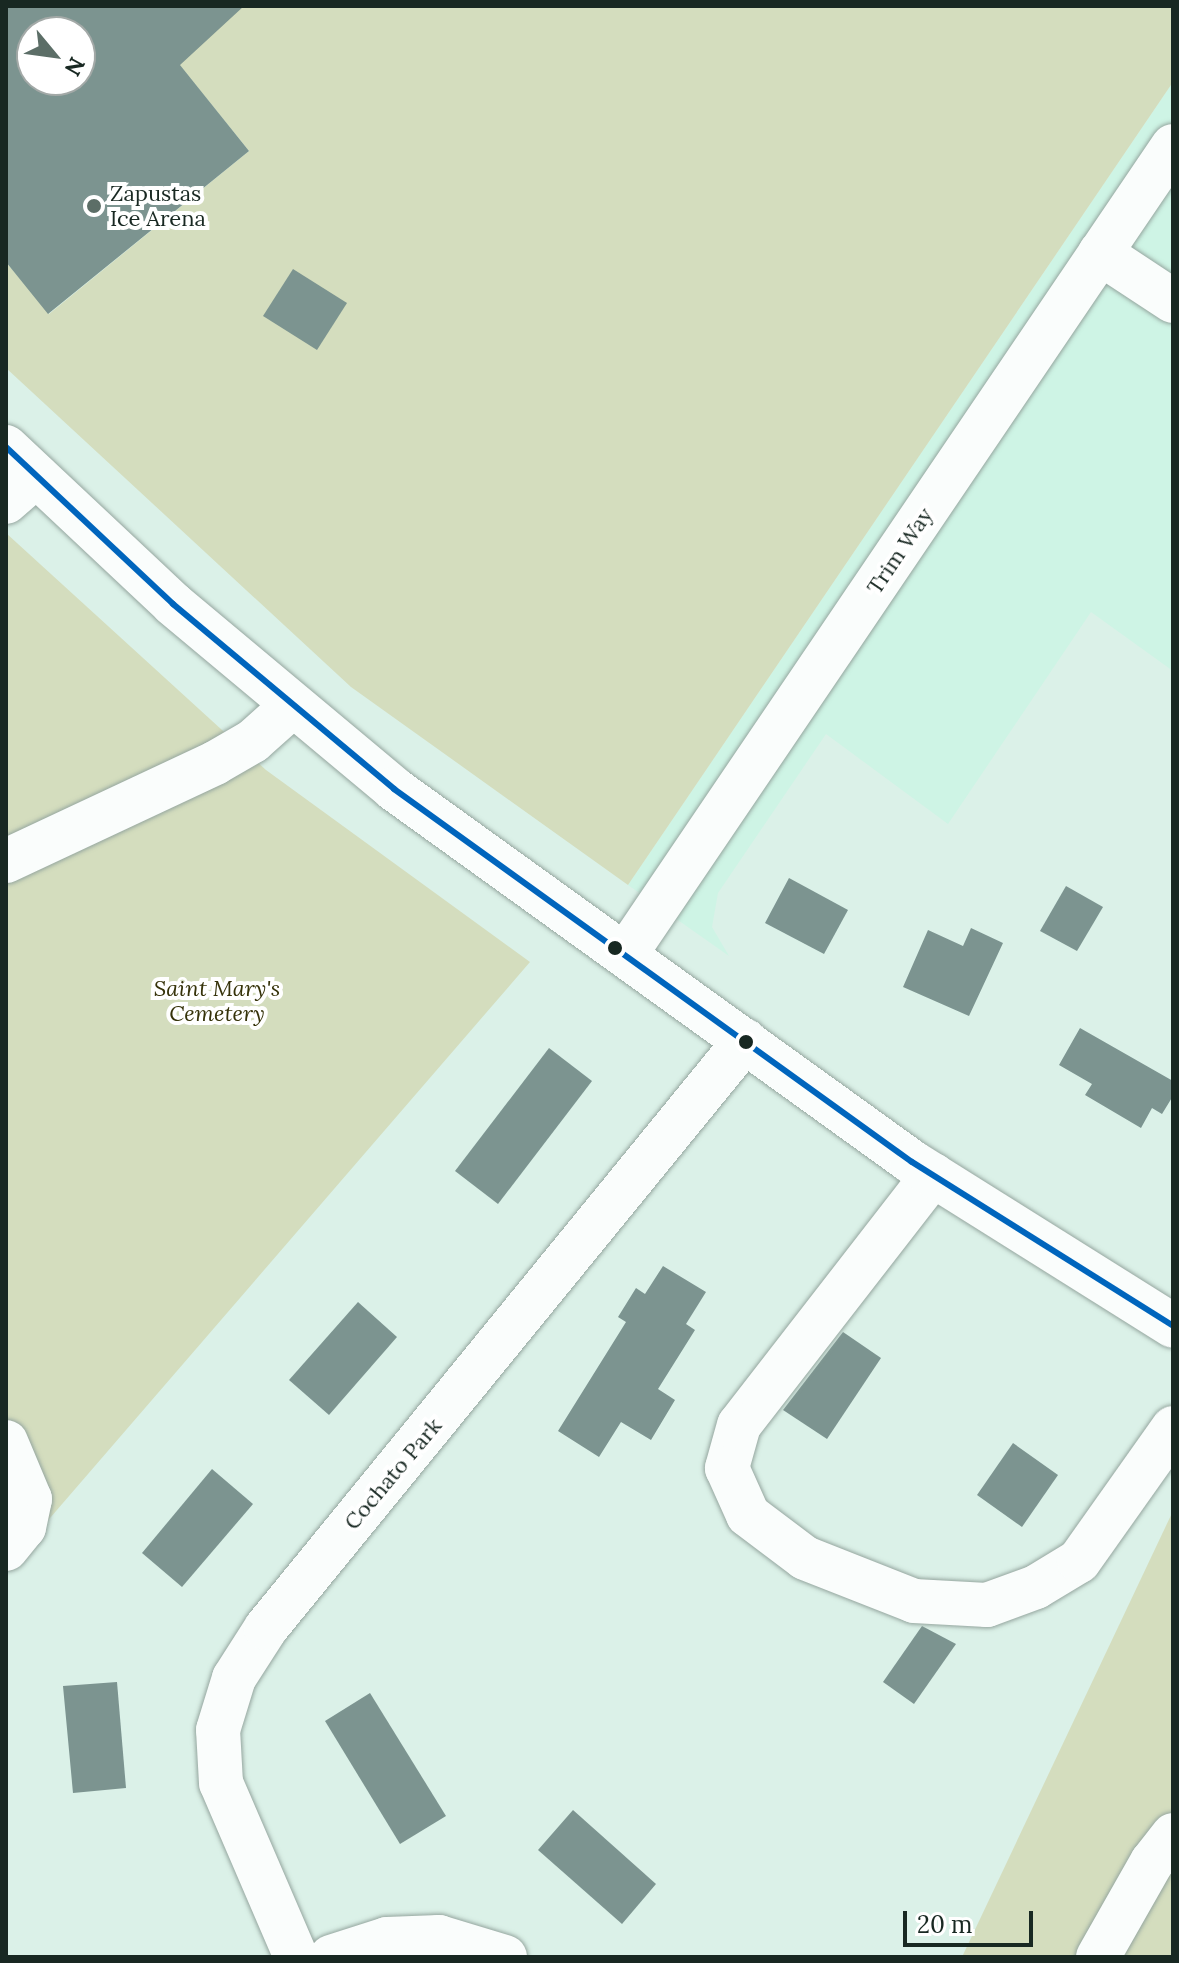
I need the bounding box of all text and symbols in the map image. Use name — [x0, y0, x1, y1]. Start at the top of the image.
north arrow — [16, 16, 96, 96]
text: N — [59, 52, 92, 81]
place label: Zapustas Ice Arena — [110, 180, 206, 232]
marker: Zapustas Ice Arena — [85, 197, 103, 215]
street label: Trim Way — [861, 503, 939, 599]
unlabelled marker — [607, 940, 623, 956]
park label: Saint Mary's Cemetery — [154, 975, 280, 1026]
unlabelled marker — [738, 1034, 754, 1050]
street label: Cochato Park — [339, 1413, 447, 1535]
scale bar — [907, 1895, 1037, 1945]
text: 20 m — [917, 1909, 973, 1940]

